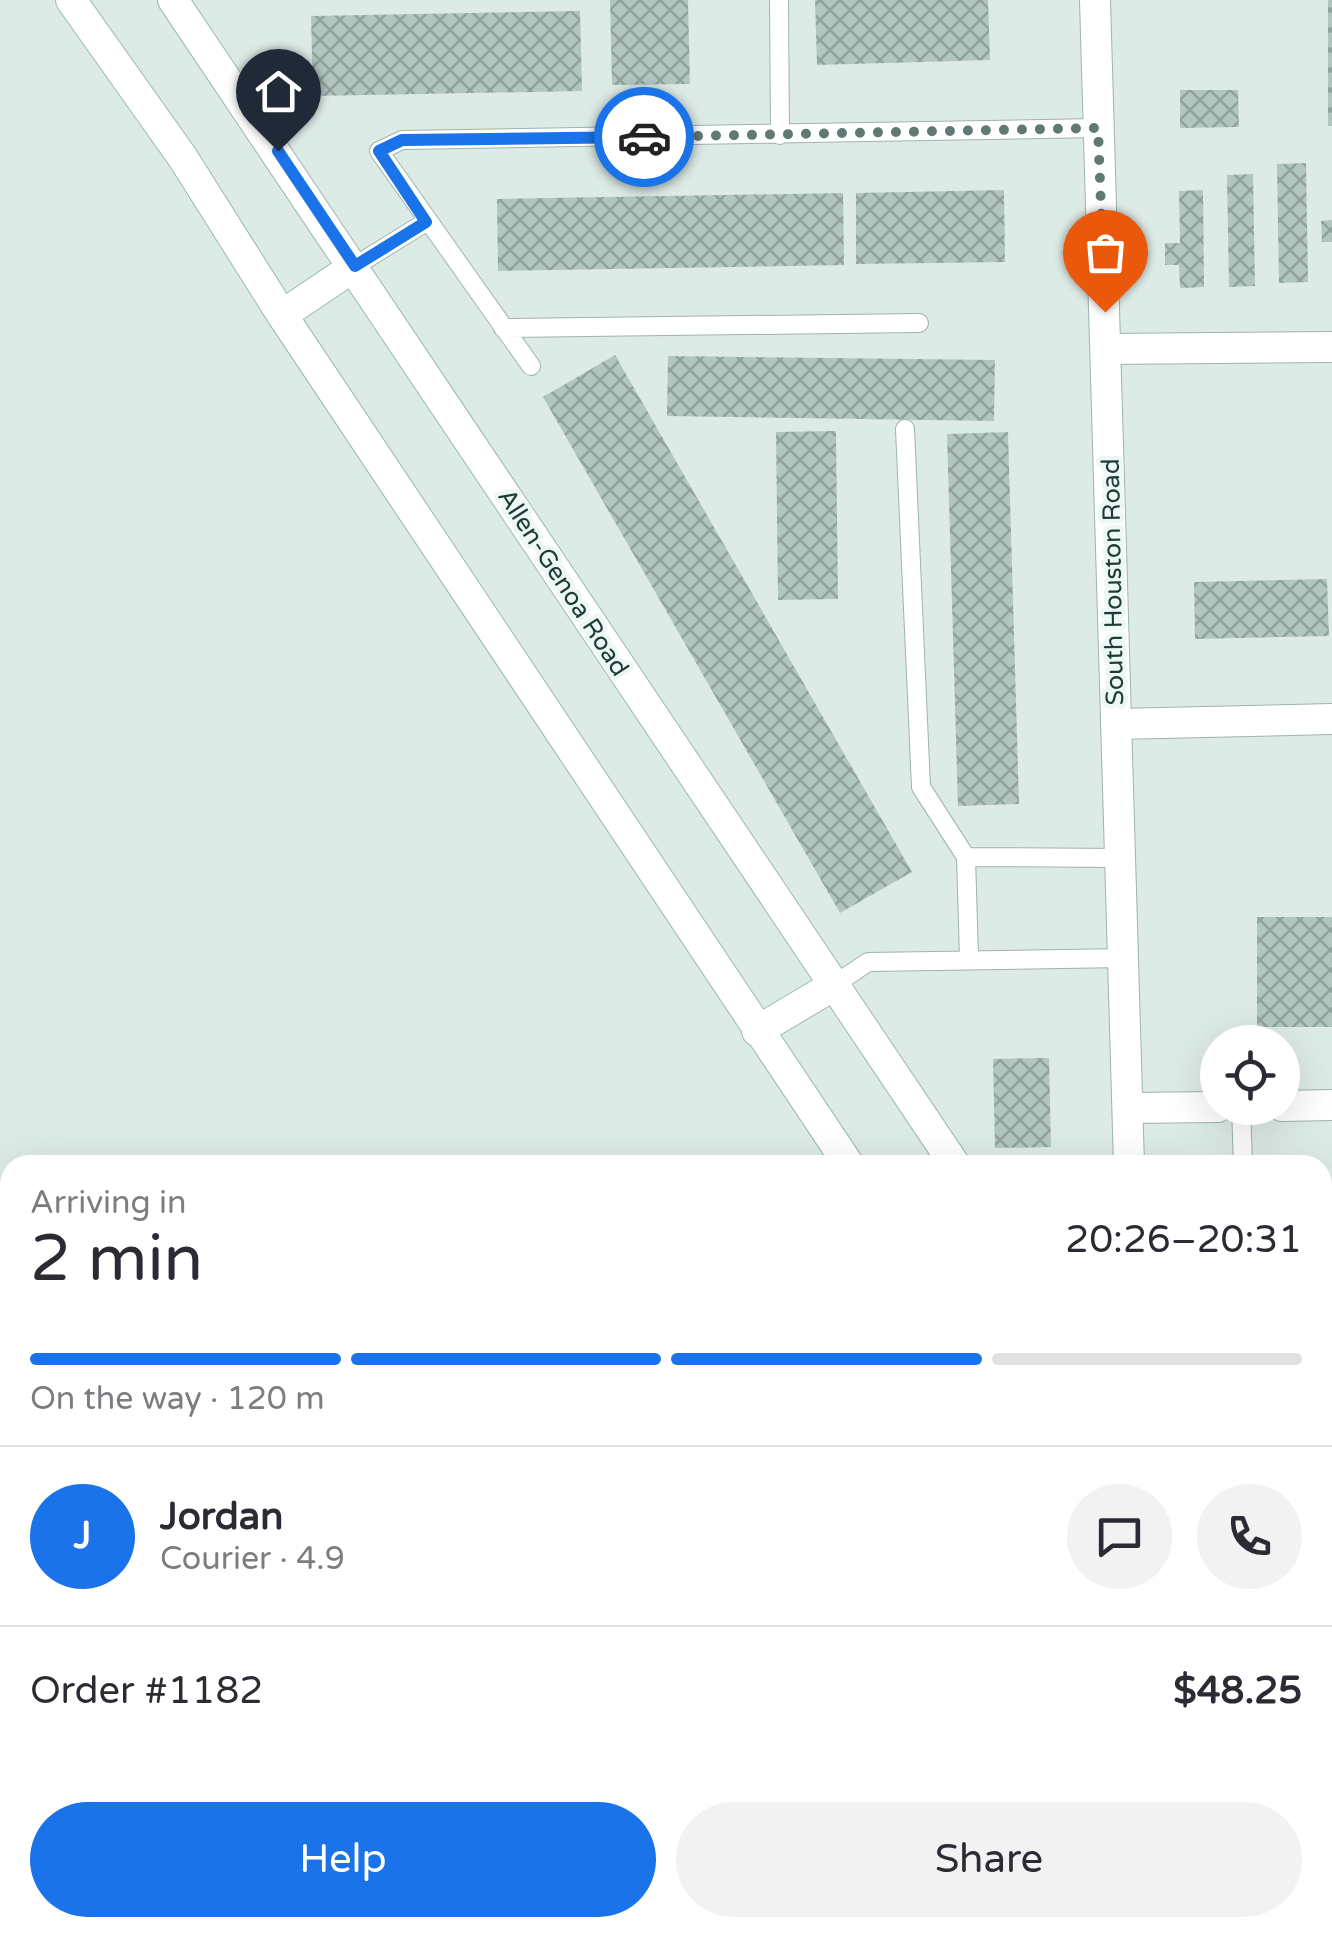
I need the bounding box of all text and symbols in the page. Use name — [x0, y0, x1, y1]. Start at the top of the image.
pin — [236, 49, 321, 152]
icon: home — [251, 64, 306, 119]
courier — [594, 87, 694, 187]
icon: car — [617, 110, 672, 165]
pin — [1063, 210, 1148, 313]
icon: bag — [1078, 225, 1133, 280]
street label: South Houston Road — [1096, 458, 1130, 706]
street label: Allen-Genoa Road — [491, 483, 635, 682]
map controls — [1200, 1025, 1300, 1125]
button: locate — [1200, 1025, 1300, 1125]
text: Arriving in — [30, 1184, 187, 1222]
text: 20:26–20:31 — [1065, 1217, 1302, 1263]
text: 2 min — [30, 1220, 203, 1299]
text: On the way · 120 m — [30, 1380, 325, 1418]
button: chat — [1067, 1484, 1172, 1589]
button: phone — [1197, 1484, 1302, 1589]
text: Jordan — [160, 1494, 283, 1540]
text: J — [74, 1513, 91, 1559]
text: Courier · 4.9 — [160, 1540, 345, 1578]
text: Order #1182 — [30, 1668, 263, 1714]
text: $48.25 — [1173, 1668, 1302, 1714]
button: Help — [30, 1802, 656, 1917]
button: Share — [676, 1802, 1302, 1917]

